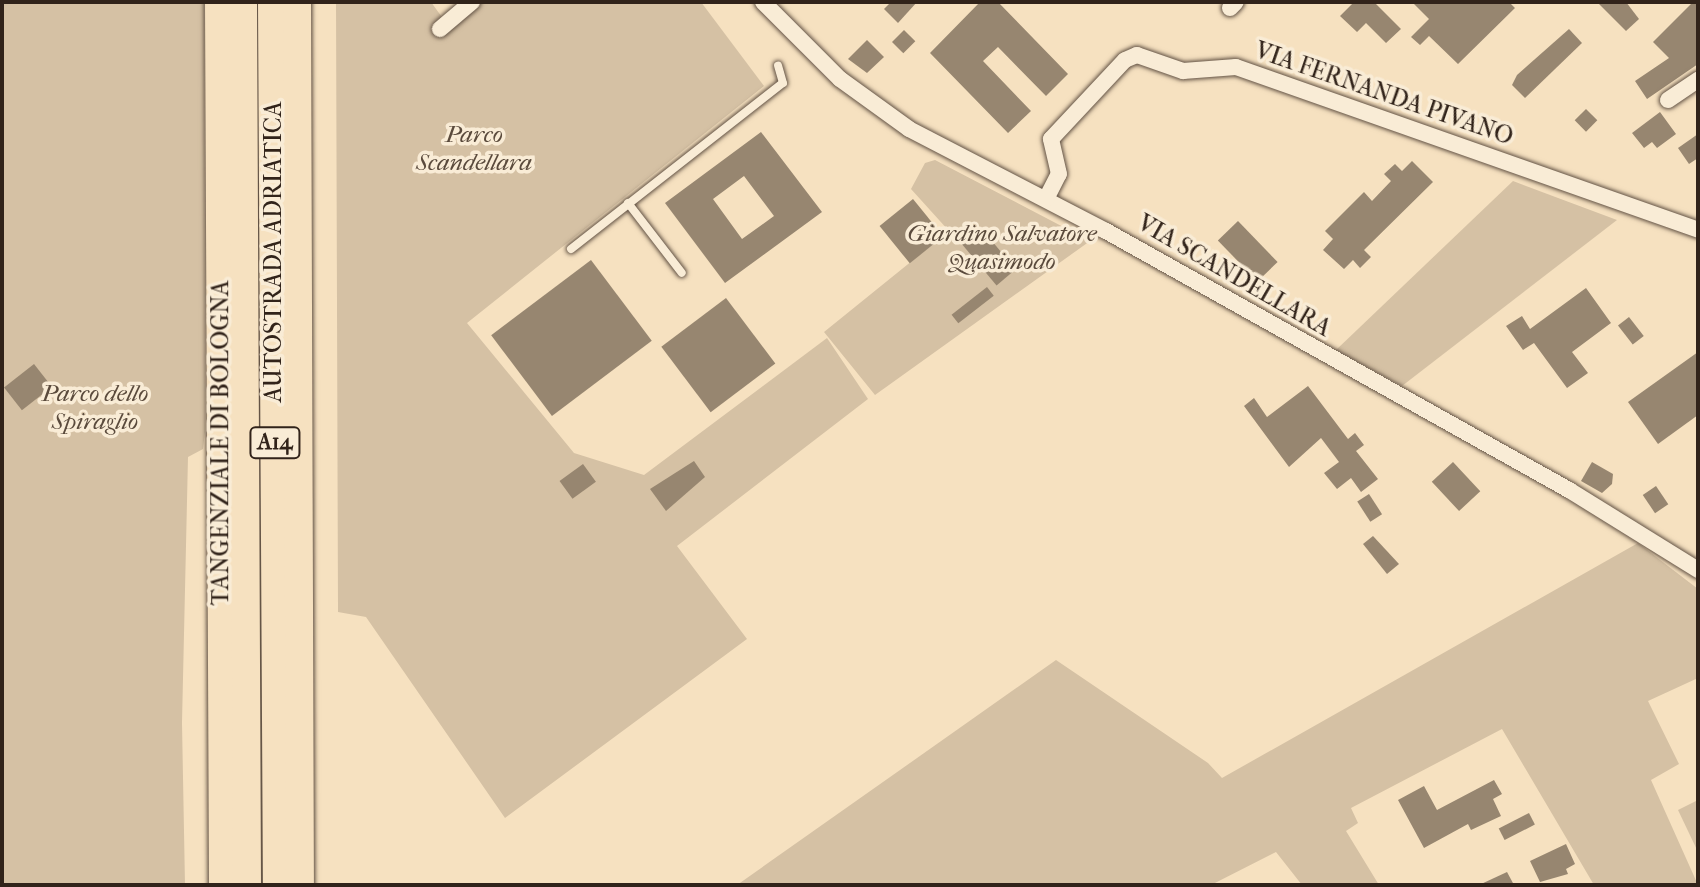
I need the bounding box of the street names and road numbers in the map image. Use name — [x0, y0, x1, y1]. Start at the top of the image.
street label: VIA FERNANDA PIVANO — [1251, 36, 1517, 152]
street label: AUTOSTRADA ADRIATICA — [260, 102, 288, 402]
street label: VIA SCANDELLARA — [1132, 209, 1336, 343]
street label: TANGENZIALE DI BOLOGNA — [207, 281, 235, 605]
road number: A14 — [249, 425, 301, 461]

